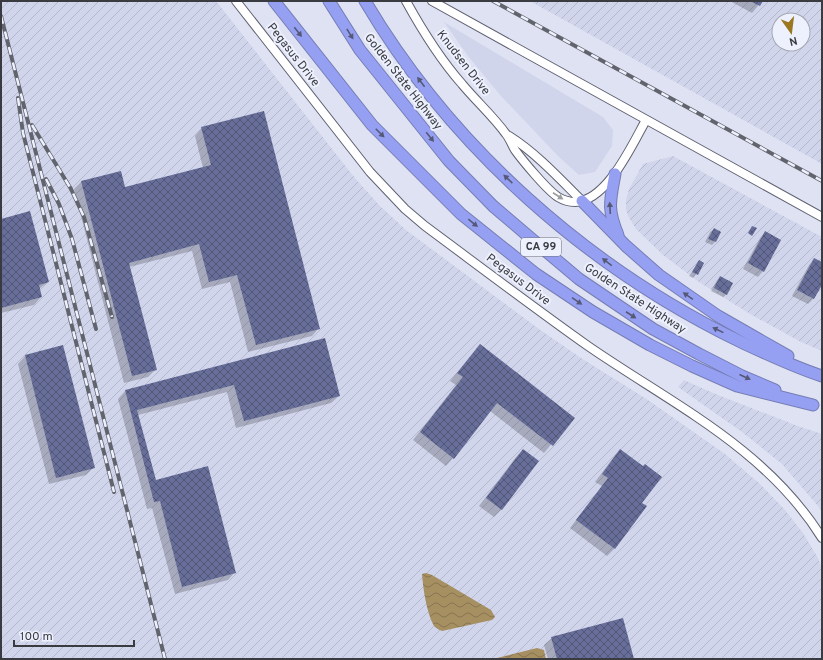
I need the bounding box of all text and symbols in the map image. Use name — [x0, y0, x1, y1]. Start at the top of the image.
north arrow — [771, 12, 811, 52]
street label: Pegasus Drive — [263, 20, 323, 90]
one-way arrow — [294, 26, 302, 37]
street label: Knudsen Drive — [433, 27, 493, 99]
one-way arrow — [346, 29, 354, 39]
street label: Golden State Highway — [360, 30, 446, 134]
text: N — [788, 33, 799, 48]
one-way arrow — [417, 77, 425, 87]
one-way arrow — [375, 128, 384, 138]
one-way arrow — [425, 131, 434, 142]
one-way arrow — [502, 174, 513, 183]
one-way arrow — [552, 193, 564, 200]
one-way arrow — [607, 201, 614, 214]
one-way arrow — [467, 219, 478, 228]
road number: CA 99 — [521, 238, 561, 256]
street label: Pegasus Drive — [483, 251, 553, 309]
one-way arrow — [602, 258, 613, 266]
street label: Golden State Highway — [581, 260, 689, 338]
one-way arrow — [683, 292, 693, 300]
one-way arrow — [572, 297, 582, 305]
one-way arrow — [626, 311, 636, 319]
one-way arrow — [712, 327, 723, 333]
one-way arrow — [739, 374, 751, 380]
scale bar — [14, 622, 134, 648]
text: 100 m — [20, 629, 53, 645]

